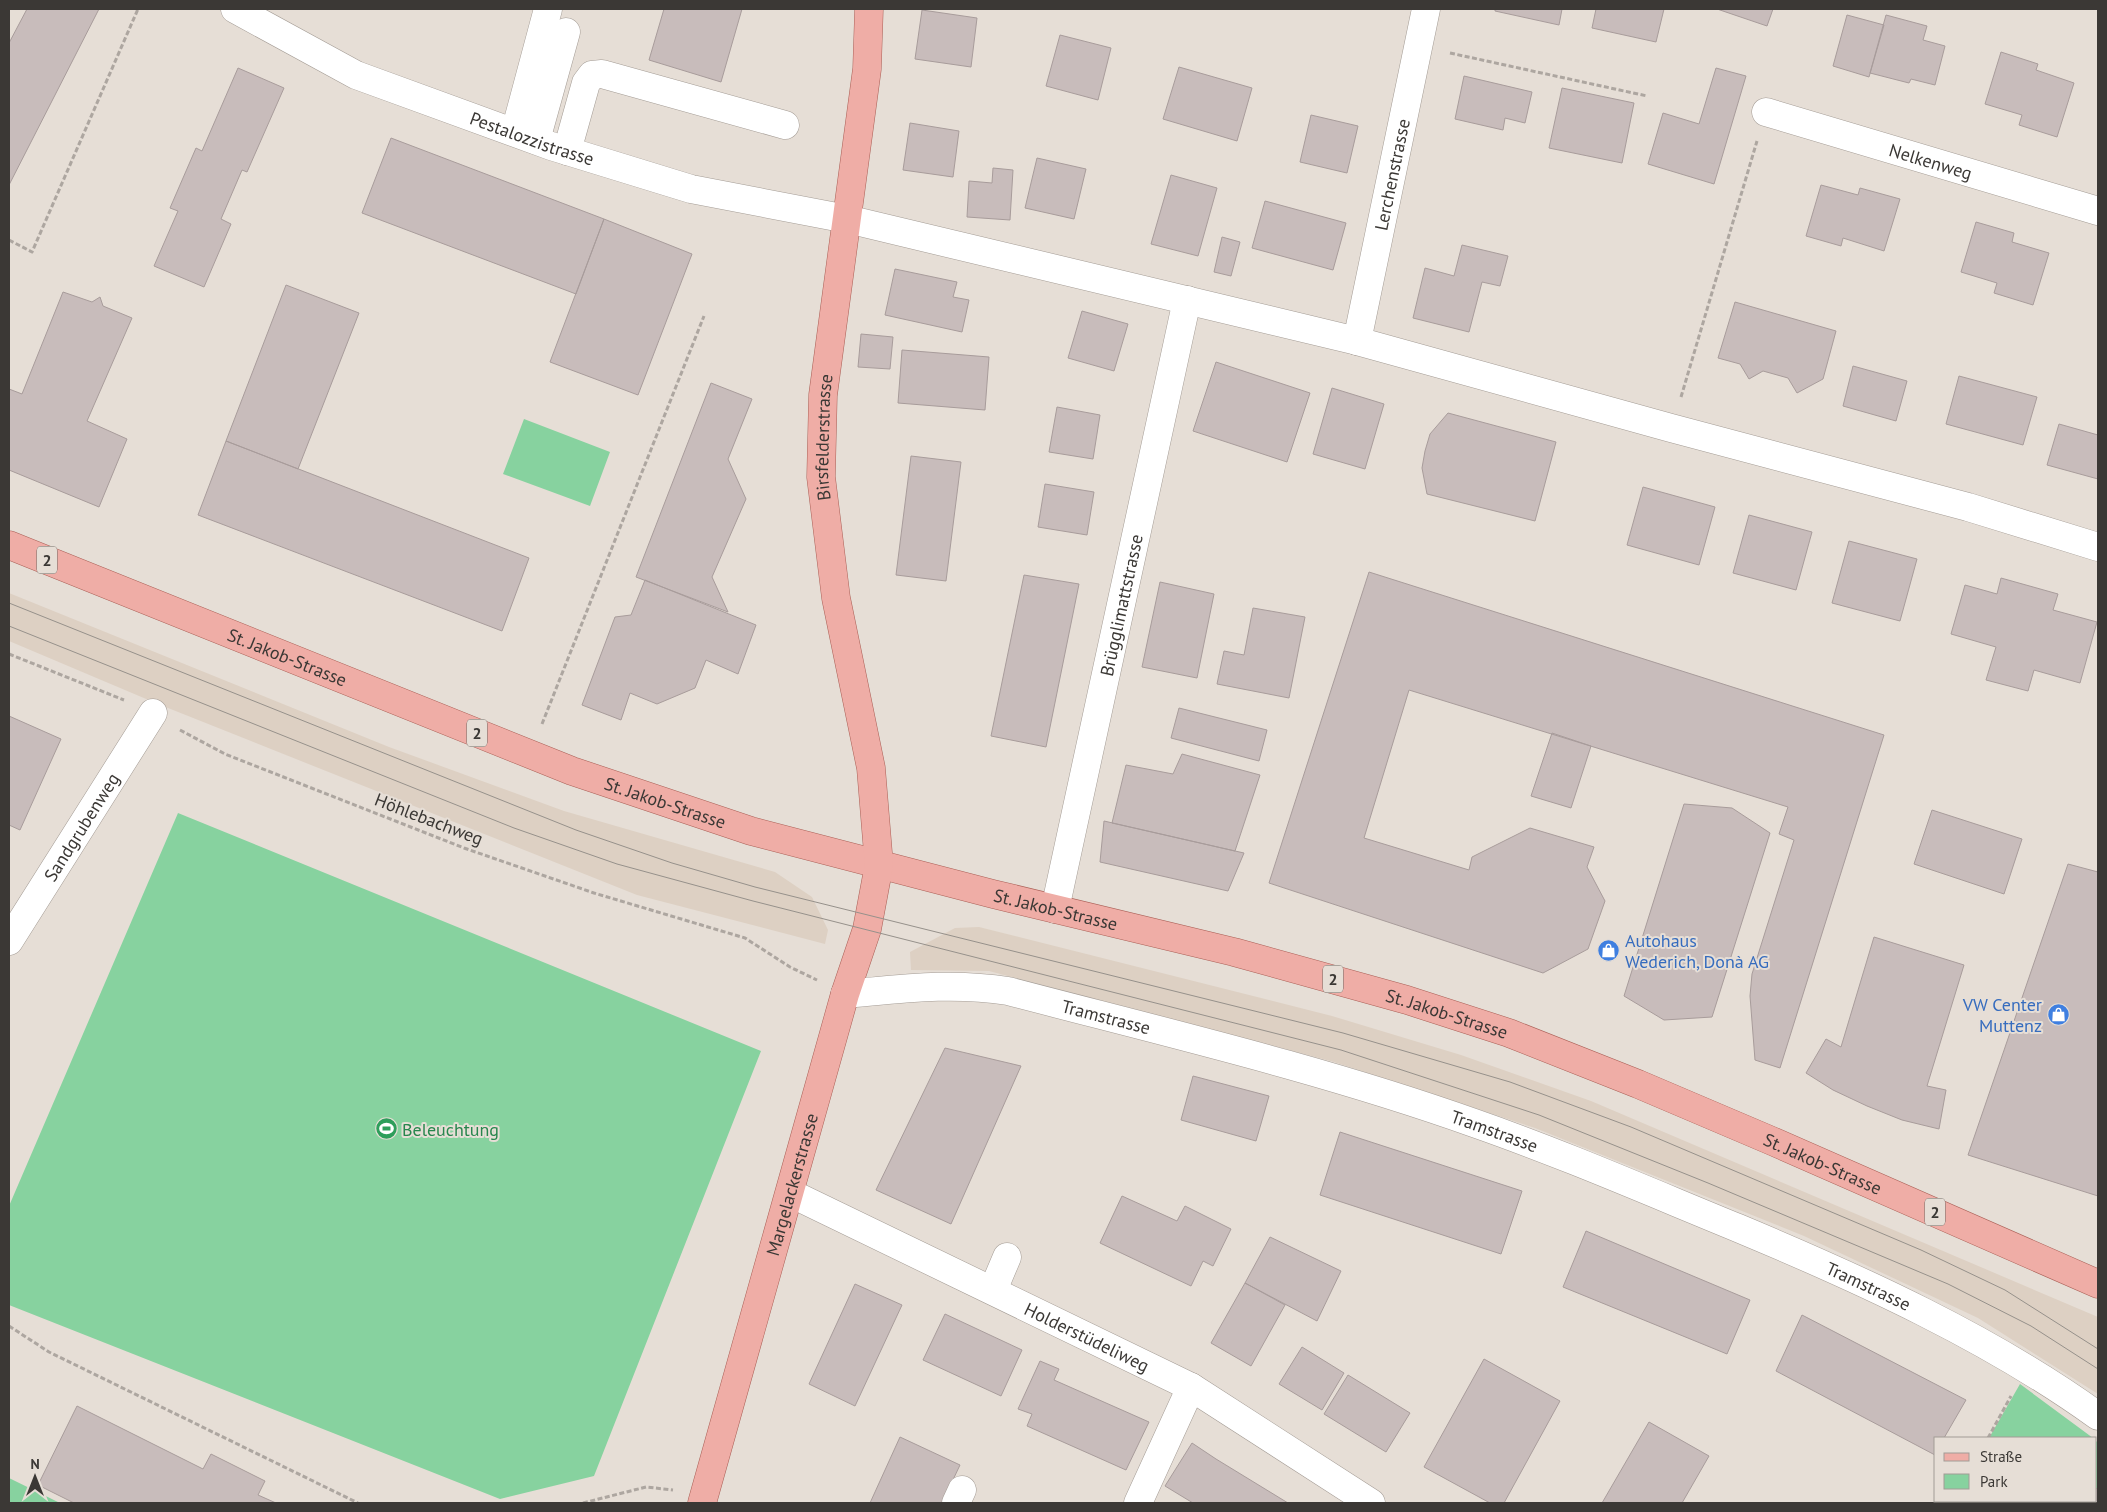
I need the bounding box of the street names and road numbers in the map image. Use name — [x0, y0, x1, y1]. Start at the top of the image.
street label: Pestalozzistrasse — [467, 106, 597, 170]
street label: Lerchenstrasse — [1369, 117, 1414, 233]
street label: Nelkenweg — [1887, 138, 1975, 184]
street label: Birsfelderstrasse — [809, 372, 837, 502]
street label: Brügglimattstrasse — [1094, 532, 1147, 678]
road number: 2 — [37, 546, 57, 574]
street label: St. Jakob-Strasse — [224, 622, 350, 691]
road number: 2 — [467, 720, 487, 746]
street label: Sandgrubenweg — [38, 768, 124, 885]
street label: St. Jakob-Strasse — [601, 771, 729, 833]
street label: Höhlebachweg — [372, 788, 486, 850]
street label: St. Jakob-Strasse — [991, 883, 1120, 935]
road number: 2 — [1323, 966, 1343, 992]
street label: St. Jakob-Strasse — [1383, 983, 1511, 1043]
street label: Tramstrasse — [1059, 994, 1153, 1039]
street label: Tramstrasse — [1448, 1104, 1541, 1157]
street label: Margelackerstrasse — [761, 1110, 823, 1258]
street label: St. Jakob-Strasse — [1760, 1127, 1885, 1199]
road number: 2 — [1925, 1198, 1945, 1226]
street label: Tramstrasse — [1823, 1256, 1915, 1315]
street label: Holderstüdeliweg — [1021, 1297, 1153, 1377]

